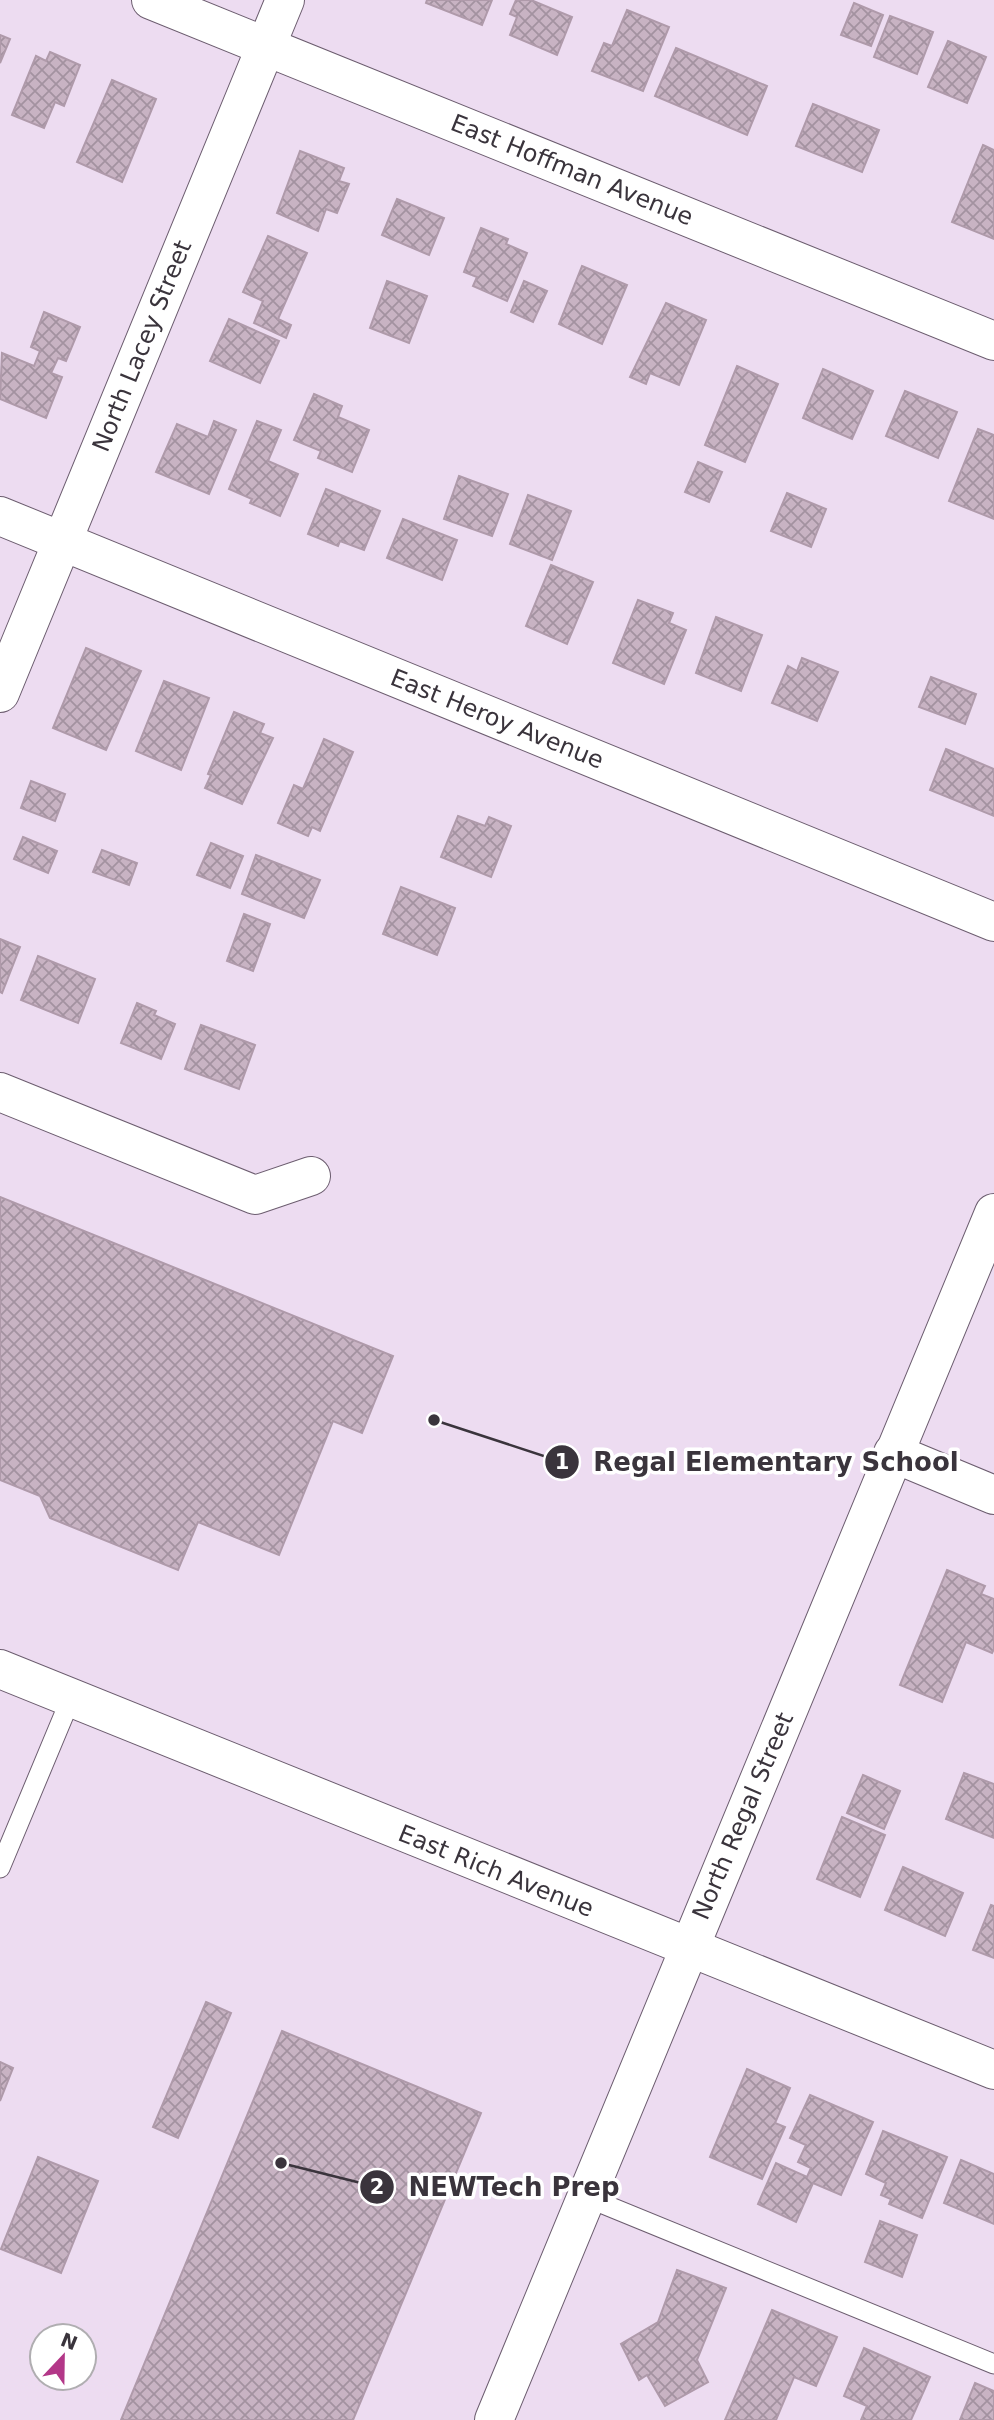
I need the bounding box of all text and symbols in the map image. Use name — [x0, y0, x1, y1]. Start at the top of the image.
street label: East Hoffman Avenue — [447, 109, 697, 231]
street label: North Lacey Street — [87, 236, 197, 456]
street label: East Heroy Avenue — [386, 663, 608, 775]
callout: Regal Elementary School — [545, 1438, 973, 1485]
text: Regal Elementary School — [593, 1447, 959, 1477]
text: 1 — [555, 1450, 569, 1474]
street label: North Regal Street — [687, 1708, 799, 1924]
street label: East Rich Avenue — [394, 1819, 598, 1923]
callout: NEWTech Prep — [360, 2163, 634, 2210]
text: NEWTech Prep — [408, 2172, 620, 2202]
text: 2 — [370, 2175, 384, 2199]
north arrow — [28, 2322, 98, 2392]
text: N — [58, 2328, 81, 2354]

